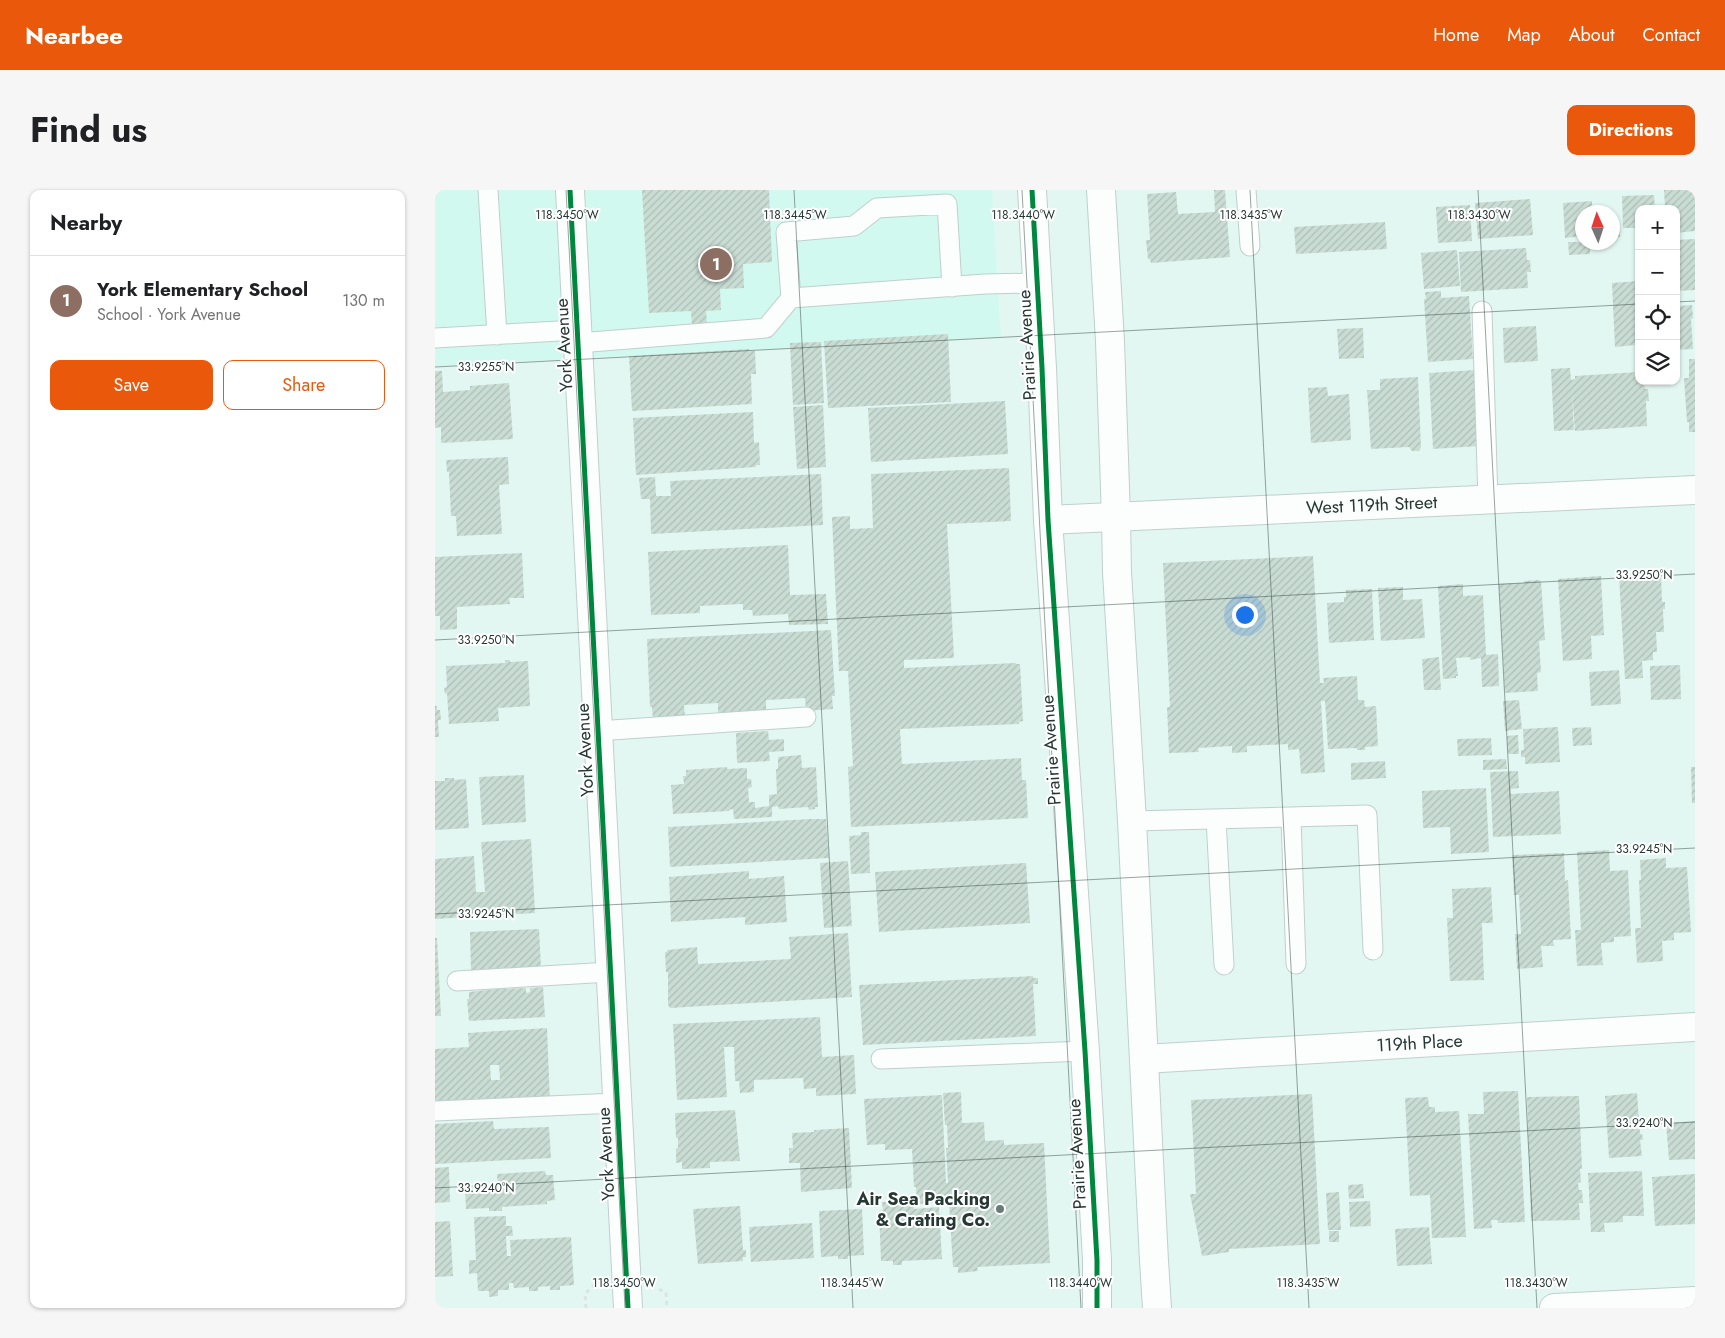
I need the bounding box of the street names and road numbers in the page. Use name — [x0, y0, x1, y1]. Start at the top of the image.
street label: Prairie Avenue — [1011, 289, 1043, 401]
street label: York Avenue — [549, 298, 579, 392]
street label: West 119th Street — [1305, 489, 1439, 521]
street label: Prairie Avenue — [1034, 694, 1068, 806]
street label: York Avenue — [570, 703, 600, 797]
street label: 119th Place — [1376, 1028, 1463, 1058]
street label: Prairie Avenue — [1061, 1098, 1093, 1210]
street label: York Avenue — [591, 1107, 621, 1201]

